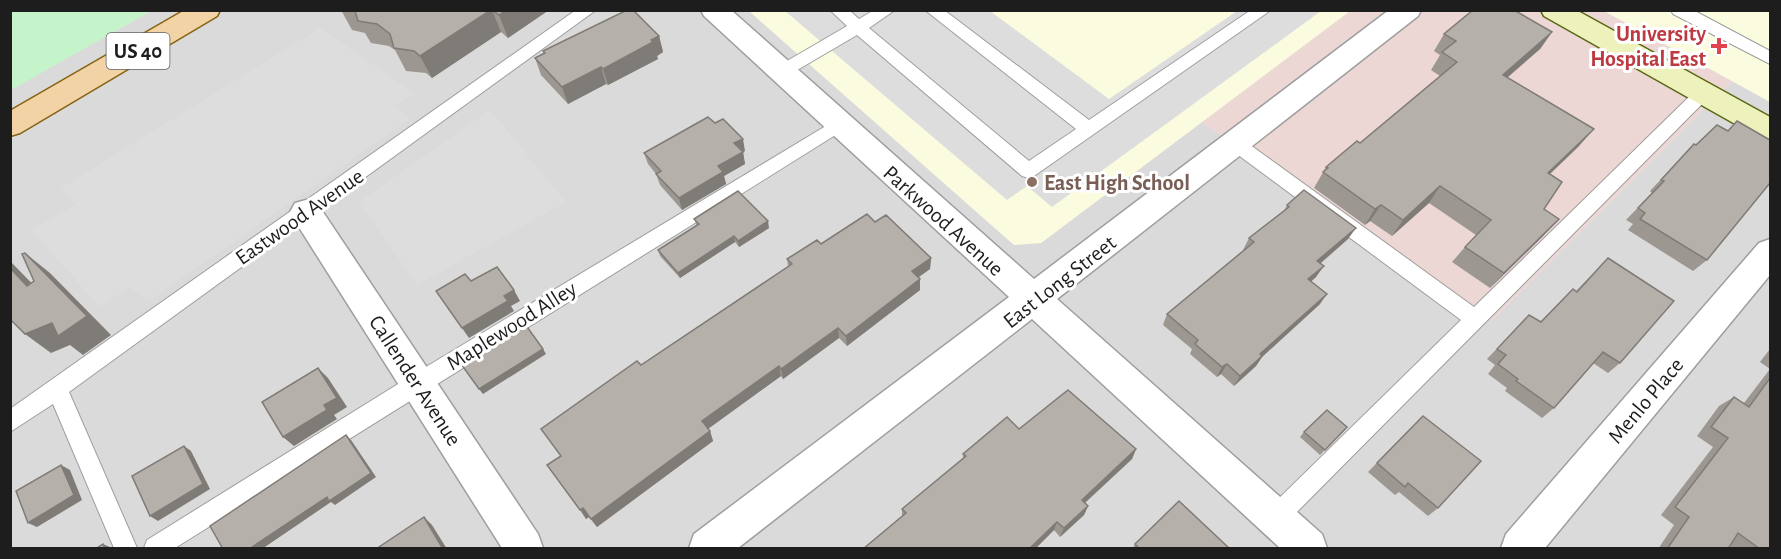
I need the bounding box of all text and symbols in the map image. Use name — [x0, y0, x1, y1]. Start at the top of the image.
place label: University Hospital East — [1590, 23, 1707, 70]
road number: US 40 — [106, 33, 170, 69]
marker: University Hospital East — [1710, 37, 1728, 55]
street label: Parkwood Avenue — [879, 161, 1008, 280]
street label: Eastwood Avenue — [232, 165, 368, 269]
place label: East High School — [1044, 172, 1190, 194]
marker: East High School — [1025, 175, 1039, 189]
street label: East Long Street — [999, 231, 1120, 332]
street label: Maplewood Alley — [443, 277, 581, 374]
street label: Callender Avenue — [365, 311, 465, 450]
street label: Menlo Place — [1604, 354, 1688, 448]

